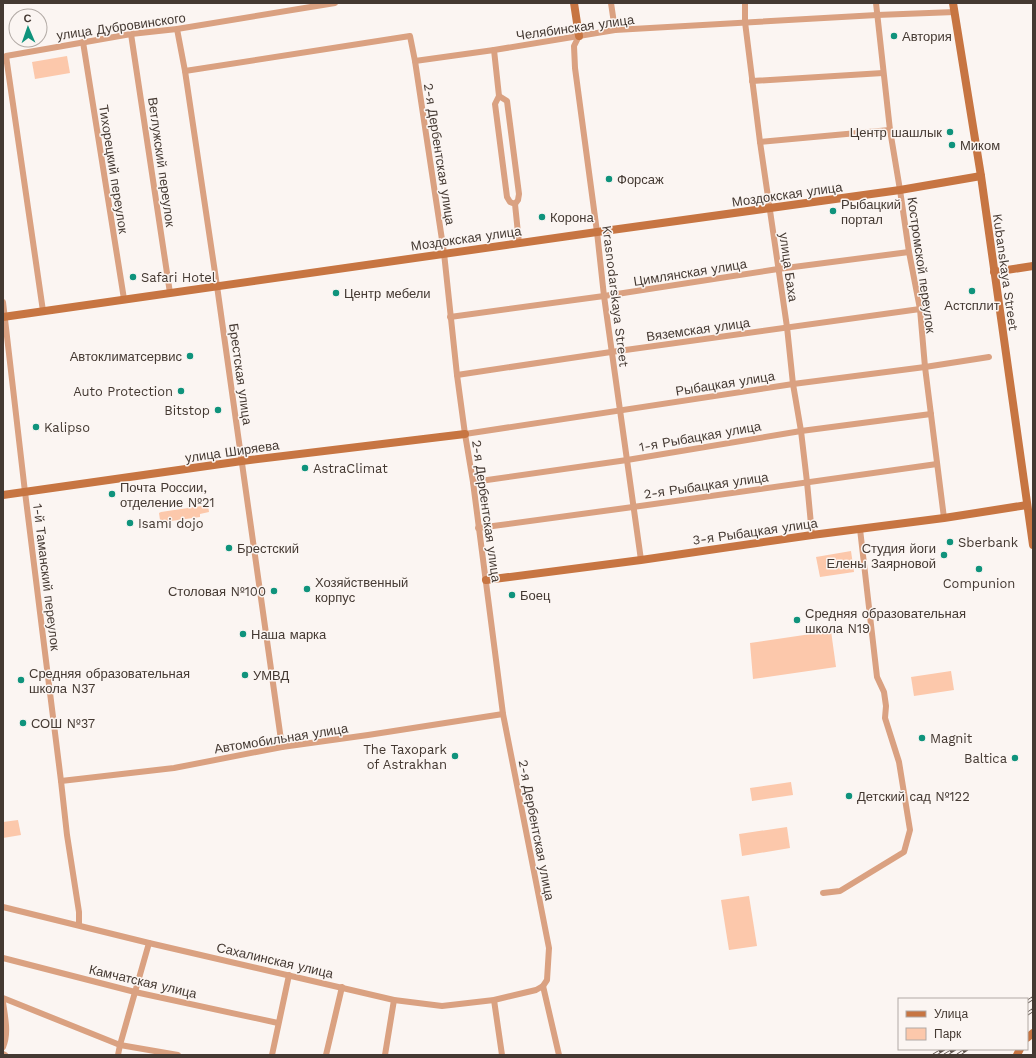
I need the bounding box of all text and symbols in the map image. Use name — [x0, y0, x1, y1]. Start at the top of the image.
north arrow — [8, 8, 48, 48]
street label: улица Дубровинского — [55, 10, 187, 43]
text: С — [23, 12, 32, 25]
street label: Челябинская улица — [515, 12, 636, 43]
place label: Автория — [902, 29, 952, 44]
marker: Автория — [889, 31, 899, 41]
street label: 2-я Дербентская улица — [421, 82, 458, 227]
street label: Ветлужский переулок — [145, 96, 178, 228]
street label: Тихорецкий переулок — [96, 104, 131, 235]
place label: Центр шашлык — [850, 125, 942, 140]
marker: Центр шашлык — [945, 127, 955, 137]
place label: Миком — [960, 138, 1000, 153]
marker: Миком — [947, 140, 957, 150]
place label: Форсаж — [617, 172, 664, 187]
marker: Форсаж — [604, 174, 614, 184]
street label: Моздокская улица — [731, 179, 844, 210]
street label: Костромской переулок — [905, 196, 939, 334]
place label: Рыбацкий портал — [841, 197, 901, 227]
marker: Рыбацкий портал — [828, 206, 838, 216]
place label: Корона — [550, 210, 594, 225]
marker: Корона — [537, 212, 547, 222]
street label: Kubanskaya Street — [990, 213, 1021, 332]
street label: Моздокская улица — [410, 223, 523, 254]
street label: Krasnodarskaya Street — [599, 224, 632, 368]
street label: улица Баха — [776, 232, 801, 303]
street label: Цимлянская улица — [632, 256, 749, 289]
place label: Safari Hotel — [141, 270, 216, 285]
marker: Safari Hotel — [128, 272, 138, 282]
place label: Центр мебели — [344, 286, 431, 301]
marker: Астсплит — [967, 286, 977, 296]
marker: Центр мебели — [331, 288, 341, 298]
place label: Астсплит — [944, 298, 1000, 313]
street label: Вяземская улица — [645, 315, 752, 344]
street label: Брестская улица — [226, 322, 255, 426]
place label: Автоклиматсервис — [70, 349, 183, 364]
marker: Автоклиматсервис — [185, 351, 195, 361]
street label: Рыбацкая улица — [674, 368, 777, 399]
place label: Auto Protection — [73, 384, 173, 399]
marker: Auto Protection — [176, 386, 186, 396]
place label: Bitstop — [164, 403, 210, 418]
marker: Bitstop — [213, 405, 223, 415]
street label: 1-я Рыбацкая улица — [638, 418, 763, 455]
place label: Kalipso — [44, 420, 90, 435]
marker: Kalipso — [31, 422, 41, 432]
street label: улица Ширяева — [184, 437, 281, 466]
street label: 2-я Дербентская улица — [469, 439, 504, 584]
place label: AstraClimat — [313, 461, 388, 476]
marker: AstraClimat — [300, 463, 310, 473]
street label: 2-я Рыбацкая улица — [643, 469, 770, 502]
place label: Почта России, отделение №21 — [120, 480, 215, 510]
marker: Почта России, отделение №21 — [107, 489, 117, 499]
street label: 1-й Таманский переулок — [30, 503, 63, 652]
street label: 3-я Рыбацкая улица — [692, 515, 819, 548]
place label: Isami dojo — [138, 516, 204, 531]
marker: Isami dojo — [125, 518, 135, 528]
place label: Sberbank — [958, 535, 1019, 550]
marker: Sberbank — [945, 537, 955, 547]
place label: Брестский — [237, 541, 299, 556]
place label: Студия йоги Елены Заярновой — [827, 541, 936, 571]
marker: Брестский — [224, 543, 234, 553]
marker: Студия йоги Елены Заярновой — [939, 550, 949, 560]
marker: Compunion — [974, 564, 984, 574]
place label: Хозяйственный корпус — [315, 575, 408, 605]
place label: Compunion — [943, 576, 1015, 591]
place label: Столовая №100 — [168, 584, 266, 599]
marker: Хозяйственный корпус — [302, 584, 312, 594]
marker: Столовая №100 — [269, 586, 279, 596]
place label: Боец — [520, 588, 551, 603]
marker: Боец — [507, 590, 517, 600]
place label: Средняя образовательная школа N19 — [805, 606, 966, 636]
marker: Средняя образовательная школа N19 — [792, 615, 802, 625]
place label: Наша марка — [251, 627, 327, 642]
marker: Наша марка — [238, 629, 248, 639]
place label: Средняя образовательная школа N37 — [29, 666, 190, 696]
place label: УМВД — [253, 668, 289, 683]
marker: УМВД — [240, 670, 250, 680]
marker: Средняя образовательная школа N37 — [16, 675, 26, 685]
place label: СОШ №37 — [31, 716, 95, 731]
marker: СОШ №37 — [18, 718, 28, 728]
street label: Автомобильная улица — [213, 720, 350, 756]
place label: Magnit — [930, 731, 973, 746]
marker: Magnit — [917, 733, 927, 743]
place label: The Taxopark of Astrakhan — [363, 742, 448, 772]
marker: The Taxopark of Astrakhan — [450, 751, 460, 761]
place label: Baltica — [964, 751, 1008, 766]
marker: Baltica — [1010, 753, 1020, 763]
street label: 2-я Дербентская улица — [515, 758, 558, 903]
place label: Детский сад №122 — [857, 789, 970, 804]
marker: Детский сад №122 — [844, 791, 854, 801]
street label: Сахалинская улица — [215, 940, 335, 981]
street label: Камчатская улица — [88, 962, 199, 1001]
legend — [898, 998, 1028, 1050]
text: Улица — [934, 1007, 968, 1021]
text: Парк — [934, 1027, 962, 1041]

